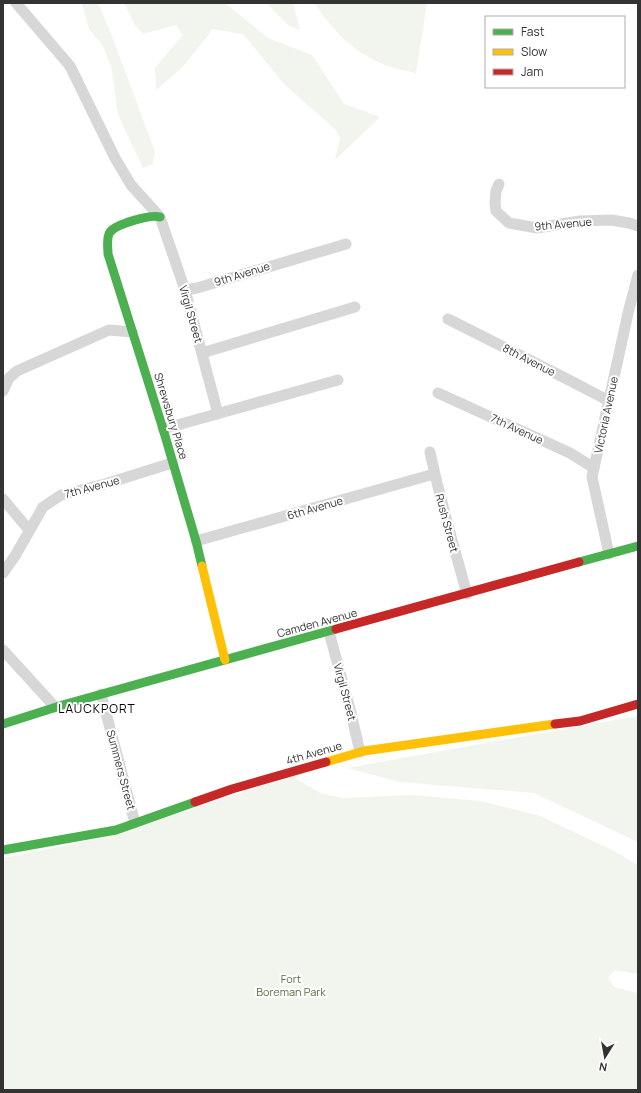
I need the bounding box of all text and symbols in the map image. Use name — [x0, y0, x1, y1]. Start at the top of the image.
legend — [485, 16, 625, 88]
text: Fast — [521, 23, 545, 40]
text: Slow — [521, 43, 547, 60]
text: Jam — [521, 63, 543, 80]
street label: 9th Avenue — [534, 213, 593, 233]
street label: 9th Avenue — [212, 258, 272, 289]
street label: Virgil Street — [176, 283, 207, 344]
street label: 8th Avenue — [500, 340, 559, 379]
street label: Shrewsbury Place — [151, 371, 192, 462]
street label: Victoria Avenue — [590, 375, 621, 455]
street label: 7th Avenue — [489, 410, 546, 447]
street label: 7th Avenue — [63, 472, 122, 501]
street label: 6th Avenue — [285, 492, 345, 523]
street label: Rush Street — [432, 492, 463, 554]
street label: Camden Avenue — [275, 604, 359, 640]
street label: Virgil Street — [331, 661, 360, 722]
district label: LAUCKPORT — [58, 700, 136, 717]
street label: Summers Street — [104, 728, 139, 812]
street label: 4th Avenue — [284, 737, 344, 768]
park label: Fort Boreman Park — [256, 971, 326, 999]
north arrow — [585, 1037, 625, 1077]
text: N — [598, 1059, 608, 1075]

